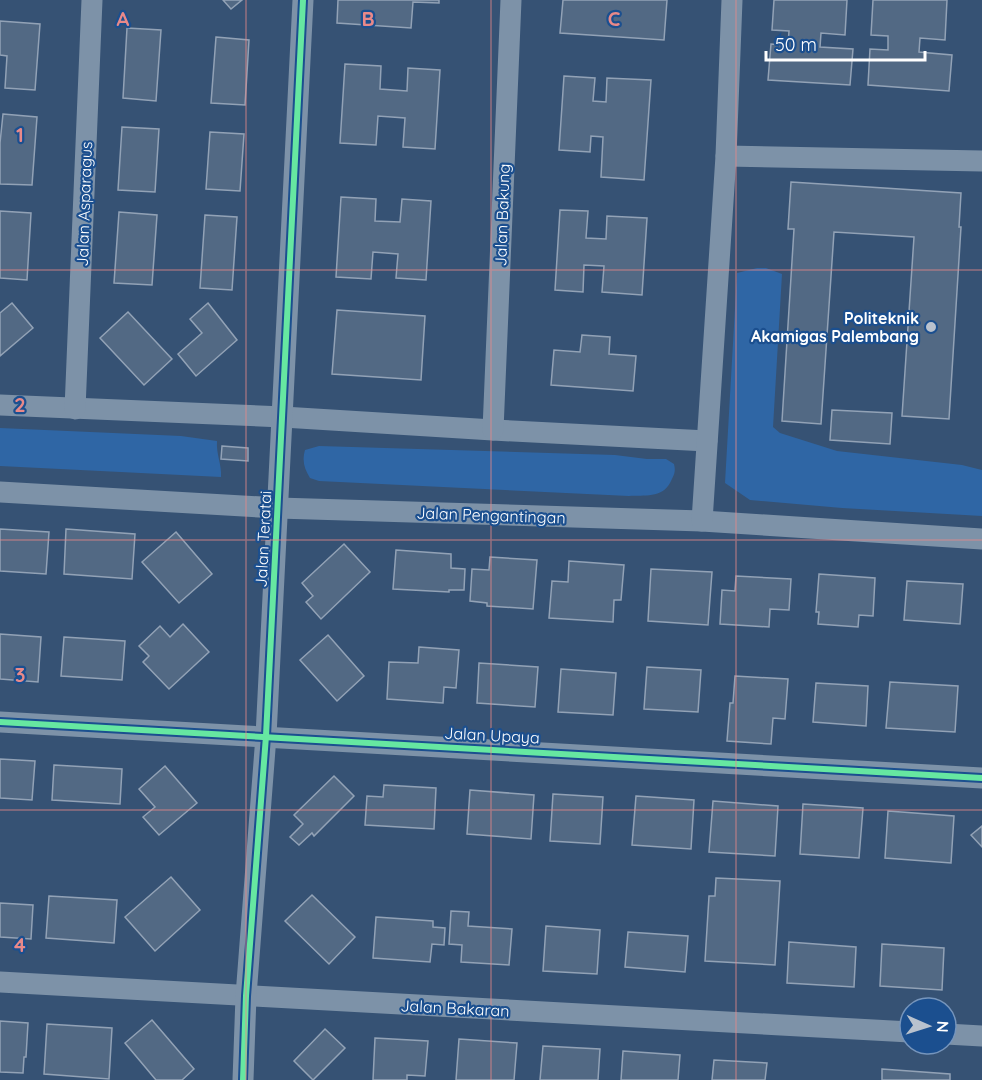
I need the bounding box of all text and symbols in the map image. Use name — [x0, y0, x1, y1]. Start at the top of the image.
text: A — [117, 6, 130, 31]
text: B — [361, 6, 375, 31]
text: C — [608, 6, 621, 31]
scale bar — [766, 24, 925, 62]
text: 50 m — [775, 33, 817, 56]
text: 1 — [16, 122, 24, 147]
street label: Jalan Asparagus — [72, 141, 96, 267]
street label: Jalan Bakung — [490, 163, 514, 267]
place label: Politeknik Akamigas Palembang — [751, 308, 919, 346]
marker: Politeknik Akamigas Palembang — [924, 320, 938, 334]
text: 2 — [14, 392, 26, 417]
street label: Jalan Teratai — [250, 490, 276, 588]
street label: Jalan Pengantingan — [416, 502, 566, 528]
text: 3 — [15, 662, 25, 687]
street label: Jalan Upaya — [444, 723, 540, 747]
text: 4 — [14, 932, 26, 957]
street label: Jalan Bakaran — [400, 995, 510, 1021]
north arrow — [898, 996, 958, 1056]
text: N — [933, 1020, 953, 1033]

